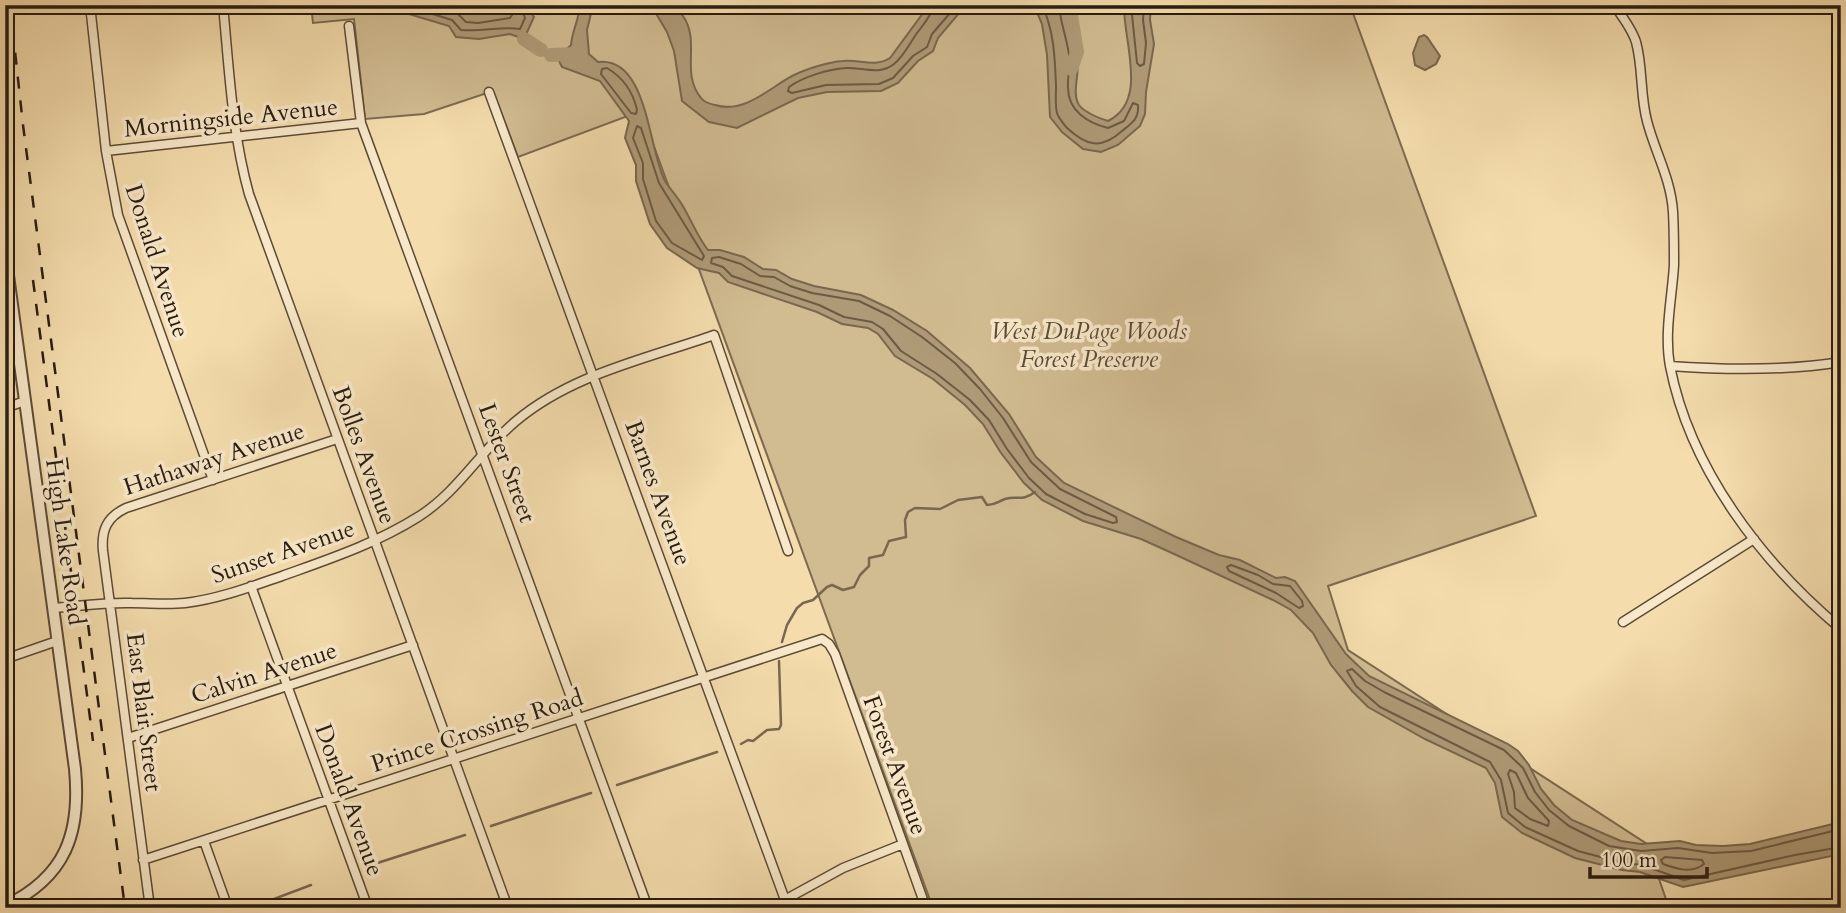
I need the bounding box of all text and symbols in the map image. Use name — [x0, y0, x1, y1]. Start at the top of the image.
street label: Morningside Avenue — [123, 90, 339, 146]
street label: Donald Avenue — [117, 180, 197, 342]
park label: West DuPage Woods Forest Preserve — [991, 315, 1187, 376]
street label: Bolles Avenue — [324, 381, 404, 529]
street label: Lester Street — [470, 399, 544, 528]
street label: Hathaway Avenue — [119, 414, 309, 504]
street label: Barnes Avenue — [616, 416, 700, 570]
street label: High Lake Road — [37, 457, 93, 628]
street label: Sunset Avenue — [207, 512, 359, 592]
street label: East Blair Street — [118, 631, 170, 794]
street label: Calvin Avenue — [187, 634, 341, 712]
street label: Prince Crossing Road — [367, 681, 587, 781]
street label: Forest Avenue — [854, 691, 936, 839]
street label: Donald Avenue — [306, 719, 392, 881]
scale bar — [1590, 836, 1708, 880]
text: 100 m — [1601, 846, 1657, 875]

